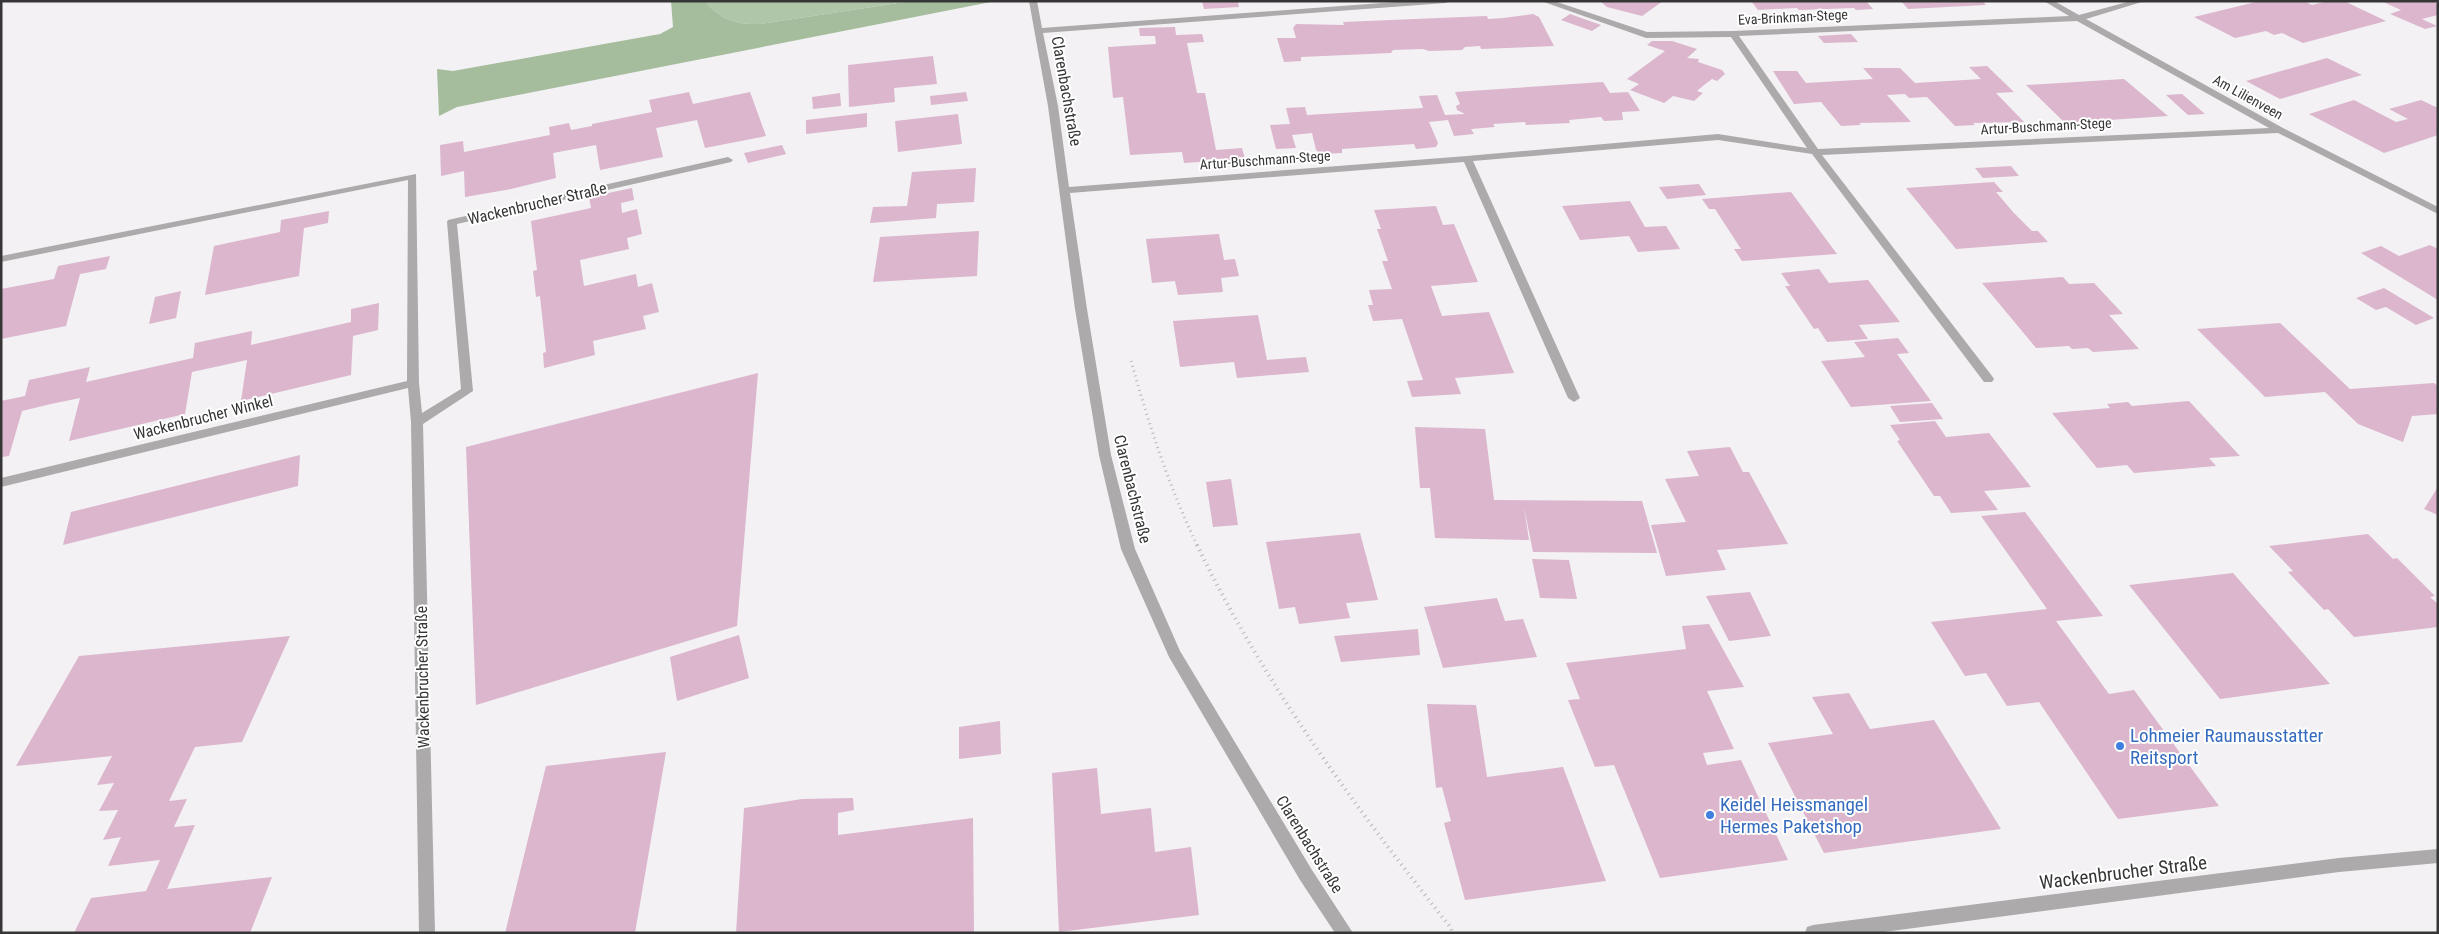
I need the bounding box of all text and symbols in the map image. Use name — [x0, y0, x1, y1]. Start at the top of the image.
street label: Eva-Brinkman-Stege — [1738, 6, 1849, 28]
street label: Clarenbachstraße — [1047, 35, 1086, 147]
street label: Am Lilienveen — [2210, 71, 2286, 123]
street label: Artur-Buschmann-Stege — [1980, 115, 2112, 137]
street label: Artur-Buschmann-Stege — [1199, 147, 1331, 173]
street label: Wackenbrucher Straße — [466, 178, 608, 229]
street label: Wackenbrucher Winkel — [132, 391, 275, 444]
street label: Clarenbachstraße — [1110, 433, 1155, 545]
street label: Wackenbrucher Straße — [412, 606, 433, 748]
place label: Lohmeier Raumausstatter Reitsport — [2130, 724, 2324, 769]
marker: Lohmeier Raumausstatter Reitsport — [2114, 740, 2126, 752]
street label: Clarenbachstraße — [1272, 792, 1347, 896]
place label: Keidel Heissmangel Hermes Paketshop — [1720, 793, 1868, 838]
marker: Keidel Heissmangel Hermes Paketshop — [1704, 809, 1716, 821]
street label: Wackenbrucher Straße — [2038, 851, 2208, 894]

